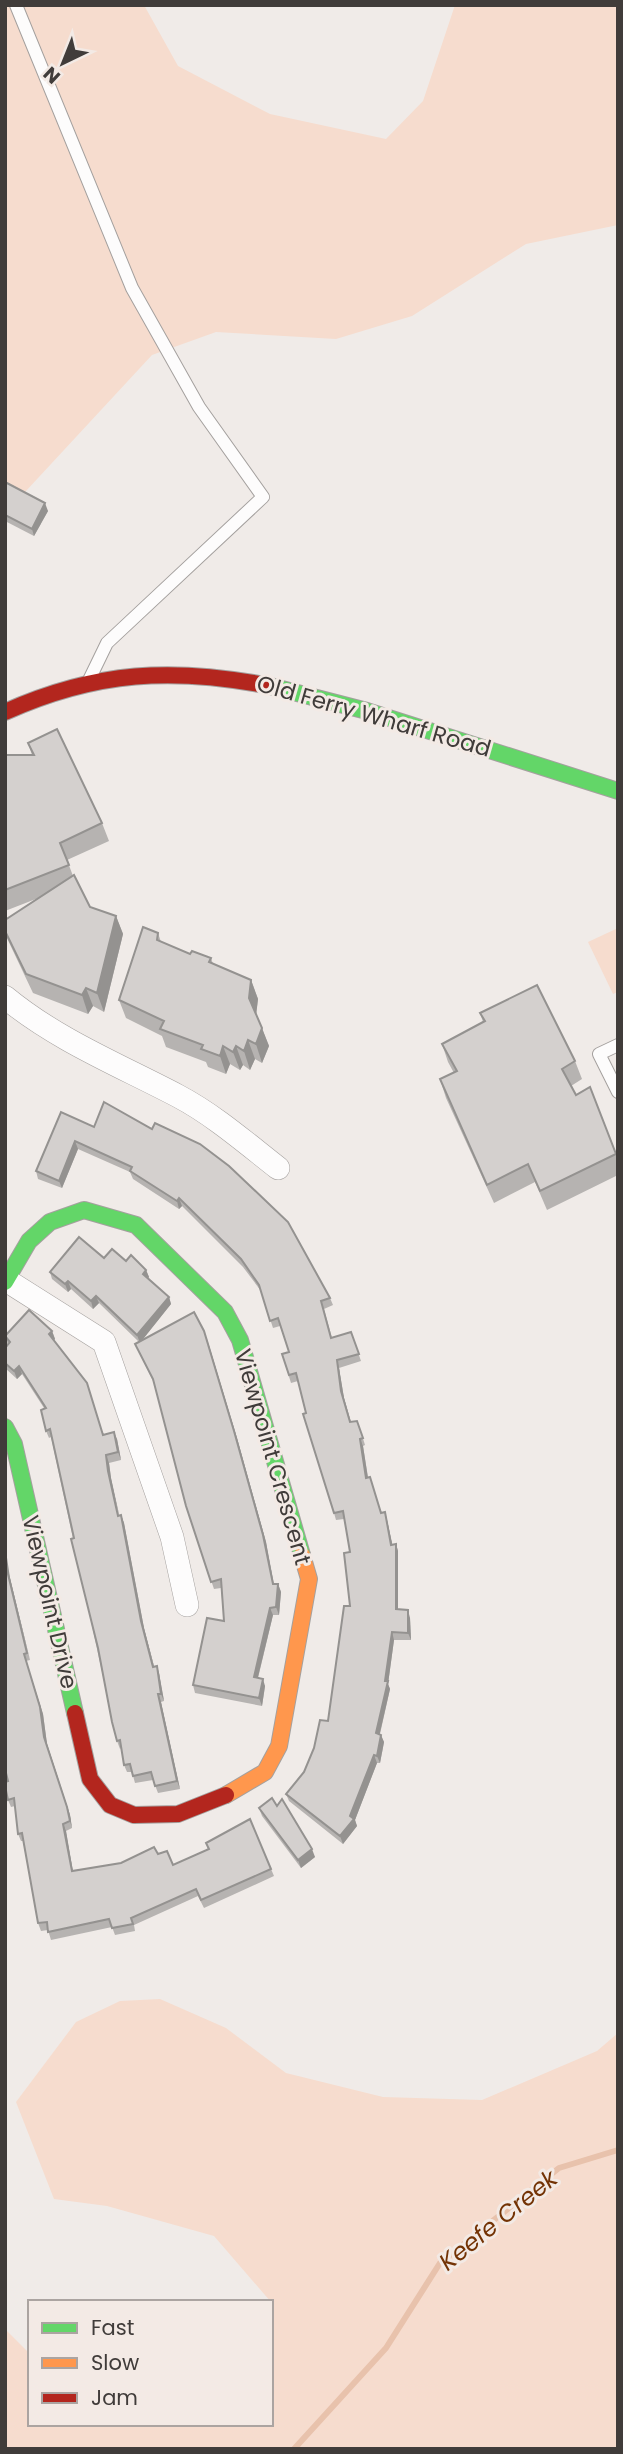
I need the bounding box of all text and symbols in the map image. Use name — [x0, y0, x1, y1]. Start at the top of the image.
north arrow — [28, 28, 98, 98]
text: N — [37, 60, 66, 90]
street label: Old Ferry Wharf Road — [253, 667, 495, 765]
street label: Viewpoint Crescent — [227, 1345, 319, 1569]
street label: Viewpoint Drive — [14, 1512, 86, 1692]
water label: Keefe Creek — [432, 2161, 565, 2278]
legend — [28, 2300, 273, 2426]
text: Fast — [91, 2313, 134, 2342]
text: Slow — [91, 2348, 139, 2377]
text: Jam — [91, 2383, 138, 2412]

